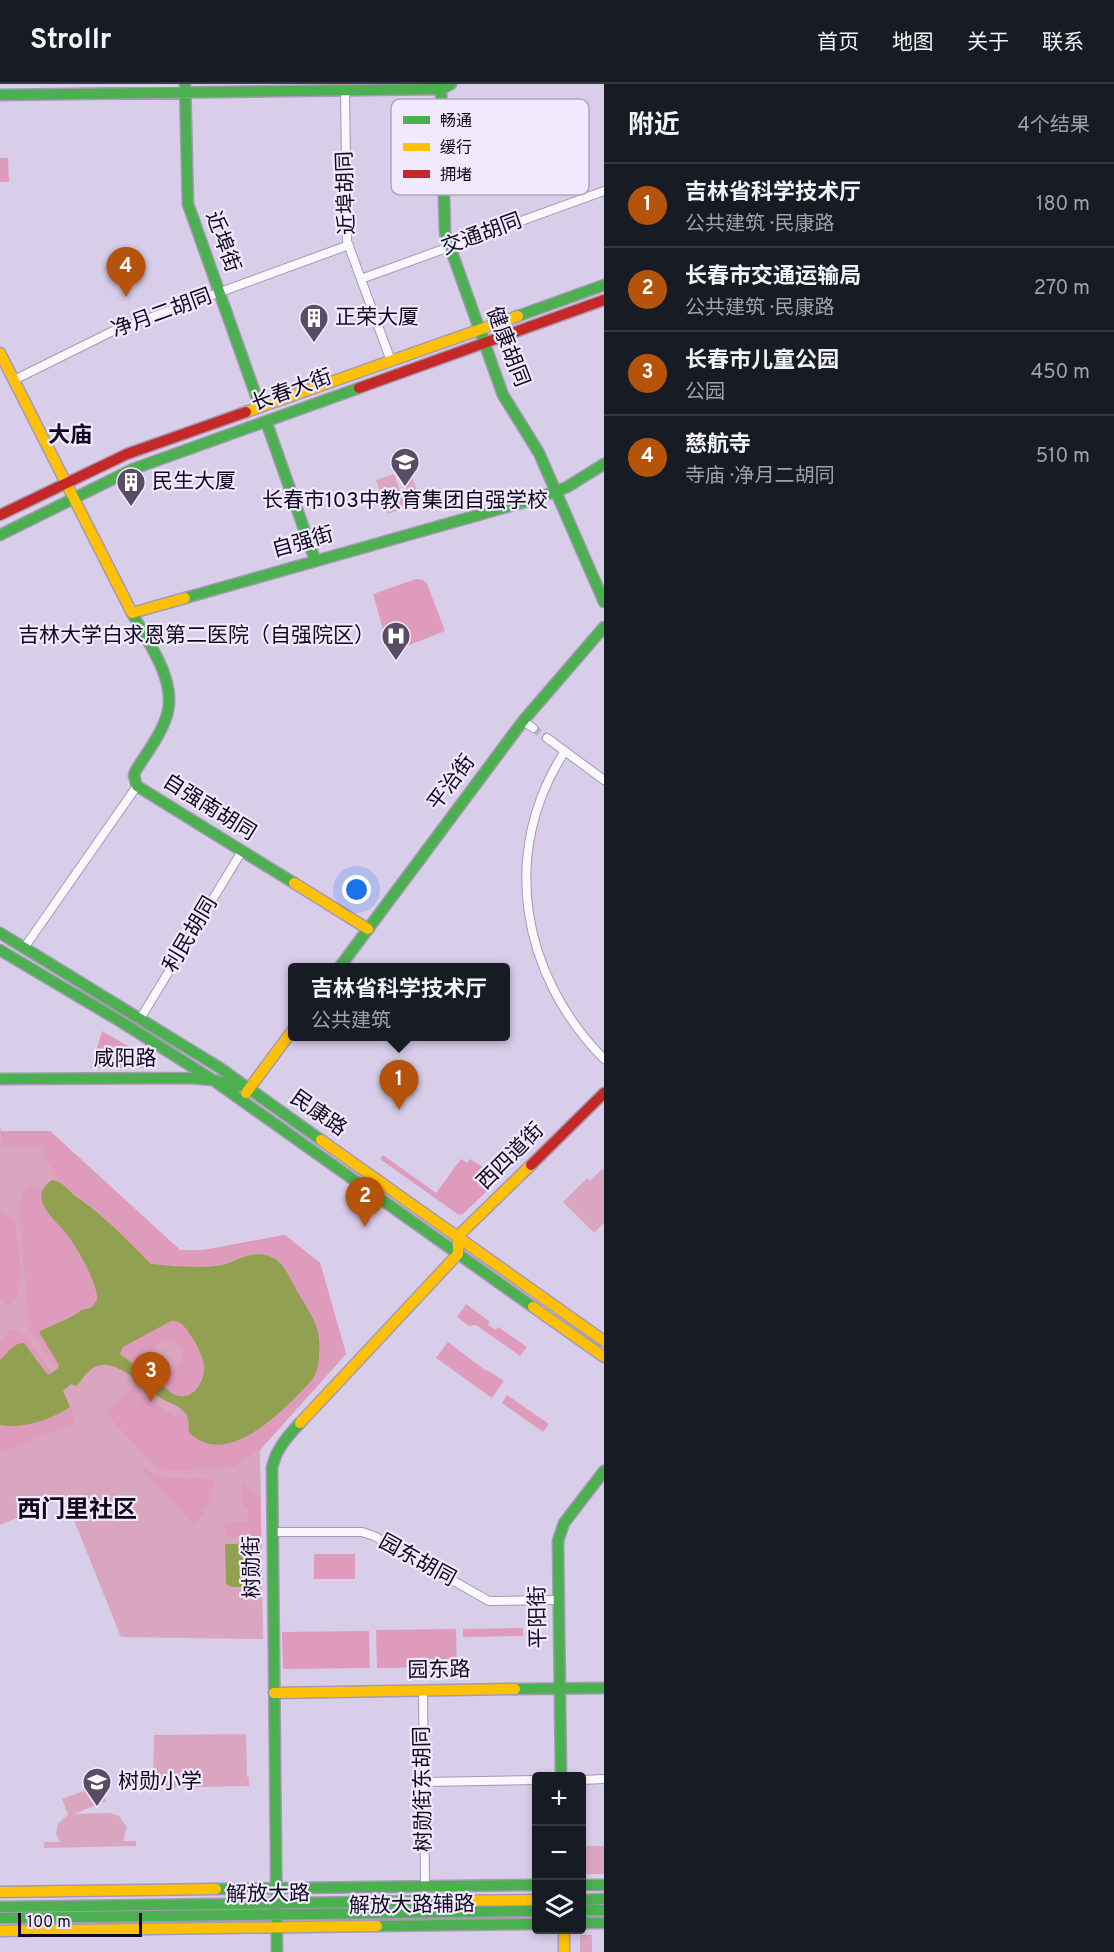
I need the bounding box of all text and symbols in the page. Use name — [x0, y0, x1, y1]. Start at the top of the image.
text: Strollr — [30, 23, 112, 59]
text: 首页 — [817, 30, 859, 57]
text: 地图 — [892, 30, 934, 57]
text: 关于 — [967, 30, 1009, 57]
text: 联系 — [1042, 30, 1084, 57]
legend — [391, 99, 589, 195]
text: 附近 — [628, 110, 680, 143]
text: 畅通 — [440, 112, 472, 132]
text: 4个结果 — [1018, 113, 1090, 139]
text: 缓行 — [440, 139, 472, 159]
street label: 近埠胡同 — [332, 151, 362, 235]
text: 拥堵 — [440, 166, 472, 186]
text: 吉林省科学技术厅 — [685, 180, 861, 207]
text: 1 — [644, 192, 652, 218]
text: 180 m — [1036, 192, 1090, 218]
street label: 近埠街 — [199, 208, 245, 276]
street label: 交通胡同 — [438, 208, 526, 262]
text: 公共建筑 · 民康路 — [685, 212, 834, 238]
pin: 4 — [106, 248, 146, 297]
text: 长春市交通运输局 — [685, 264, 861, 291]
text: 2 — [641, 276, 654, 302]
text: 270 m — [1034, 276, 1090, 302]
street label: 净月二胡同 — [108, 283, 216, 345]
text: 公共建筑 · 民康路 — [685, 296, 834, 322]
building icon: 正荣大厦 — [298, 302, 330, 344]
street label: 健康胡同 — [479, 303, 535, 391]
place label: 正荣大厦 — [335, 305, 419, 332]
text: 长春市儿童公园 — [685, 348, 839, 375]
text: 3 — [642, 360, 654, 386]
text: 450 m — [1031, 360, 1090, 386]
street label: 长春大街 — [248, 364, 336, 418]
text: 公园 — [685, 380, 725, 406]
district label: 大庙 — [48, 423, 92, 450]
text: 慈航寺 — [685, 432, 751, 459]
text: 4 — [641, 444, 654, 470]
text: 510 m — [1036, 444, 1090, 470]
school or university icon: 长春市103中教育集团自强学校 — [389, 446, 421, 488]
text: 寺庙 · 净月二胡同 — [685, 464, 834, 490]
building icon: 民生大厦 — [115, 466, 147, 508]
place label: 民生大厦 — [152, 469, 236, 496]
place label: 长春市103中教育集团自强学校 — [262, 488, 548, 515]
street label: 自强街 — [269, 521, 337, 565]
hospital icon: 吉林大学白求恩第二医院（自强院区） — [380, 620, 412, 662]
place label: 吉林大学白求恩第二医院（自强院区） — [18, 623, 375, 650]
street label: 平治街 — [422, 750, 482, 816]
street label: 自强南胡同 — [157, 769, 261, 847]
your location — [342, 875, 371, 904]
street label: 利民胡同 — [158, 892, 224, 978]
popup — [288, 963, 510, 1041]
text: 吉林省科学技术厅 — [311, 977, 487, 1004]
text: 公共建筑 — [311, 1009, 391, 1035]
street label: 咸阳路 — [94, 1046, 157, 1073]
pin: 1 — [380, 1060, 418, 1110]
street label: 民康路 — [284, 1085, 352, 1143]
street label: 西四道街 — [472, 1118, 550, 1196]
pin: 2 — [346, 1178, 385, 1227]
pin: 3 — [132, 1352, 170, 1402]
district label: 西门里社区 — [17, 1496, 137, 1526]
street label: 园东胡同 — [374, 1529, 460, 1593]
street label: 树勋街 — [239, 1535, 267, 1599]
street label: 平阳街 — [525, 1585, 553, 1649]
street label: 园东路 — [407, 1657, 471, 1685]
street label: 树勋街东胡同 — [409, 1726, 439, 1852]
school or university icon: 树勋小学 — [81, 1766, 113, 1808]
place label: 树勋小学 — [118, 1769, 202, 1796]
map controls — [532, 1772, 586, 1934]
button: + — [532, 1772, 586, 1826]
button: − — [532, 1826, 586, 1880]
button: layers — [532, 1880, 586, 1934]
street label: 解放大路 — [226, 1881, 310, 1909]
street label: 解放大路辅路 — [349, 1891, 475, 1921]
scale bar — [18, 1910, 142, 1938]
text: 100 m — [27, 1913, 71, 1933]

